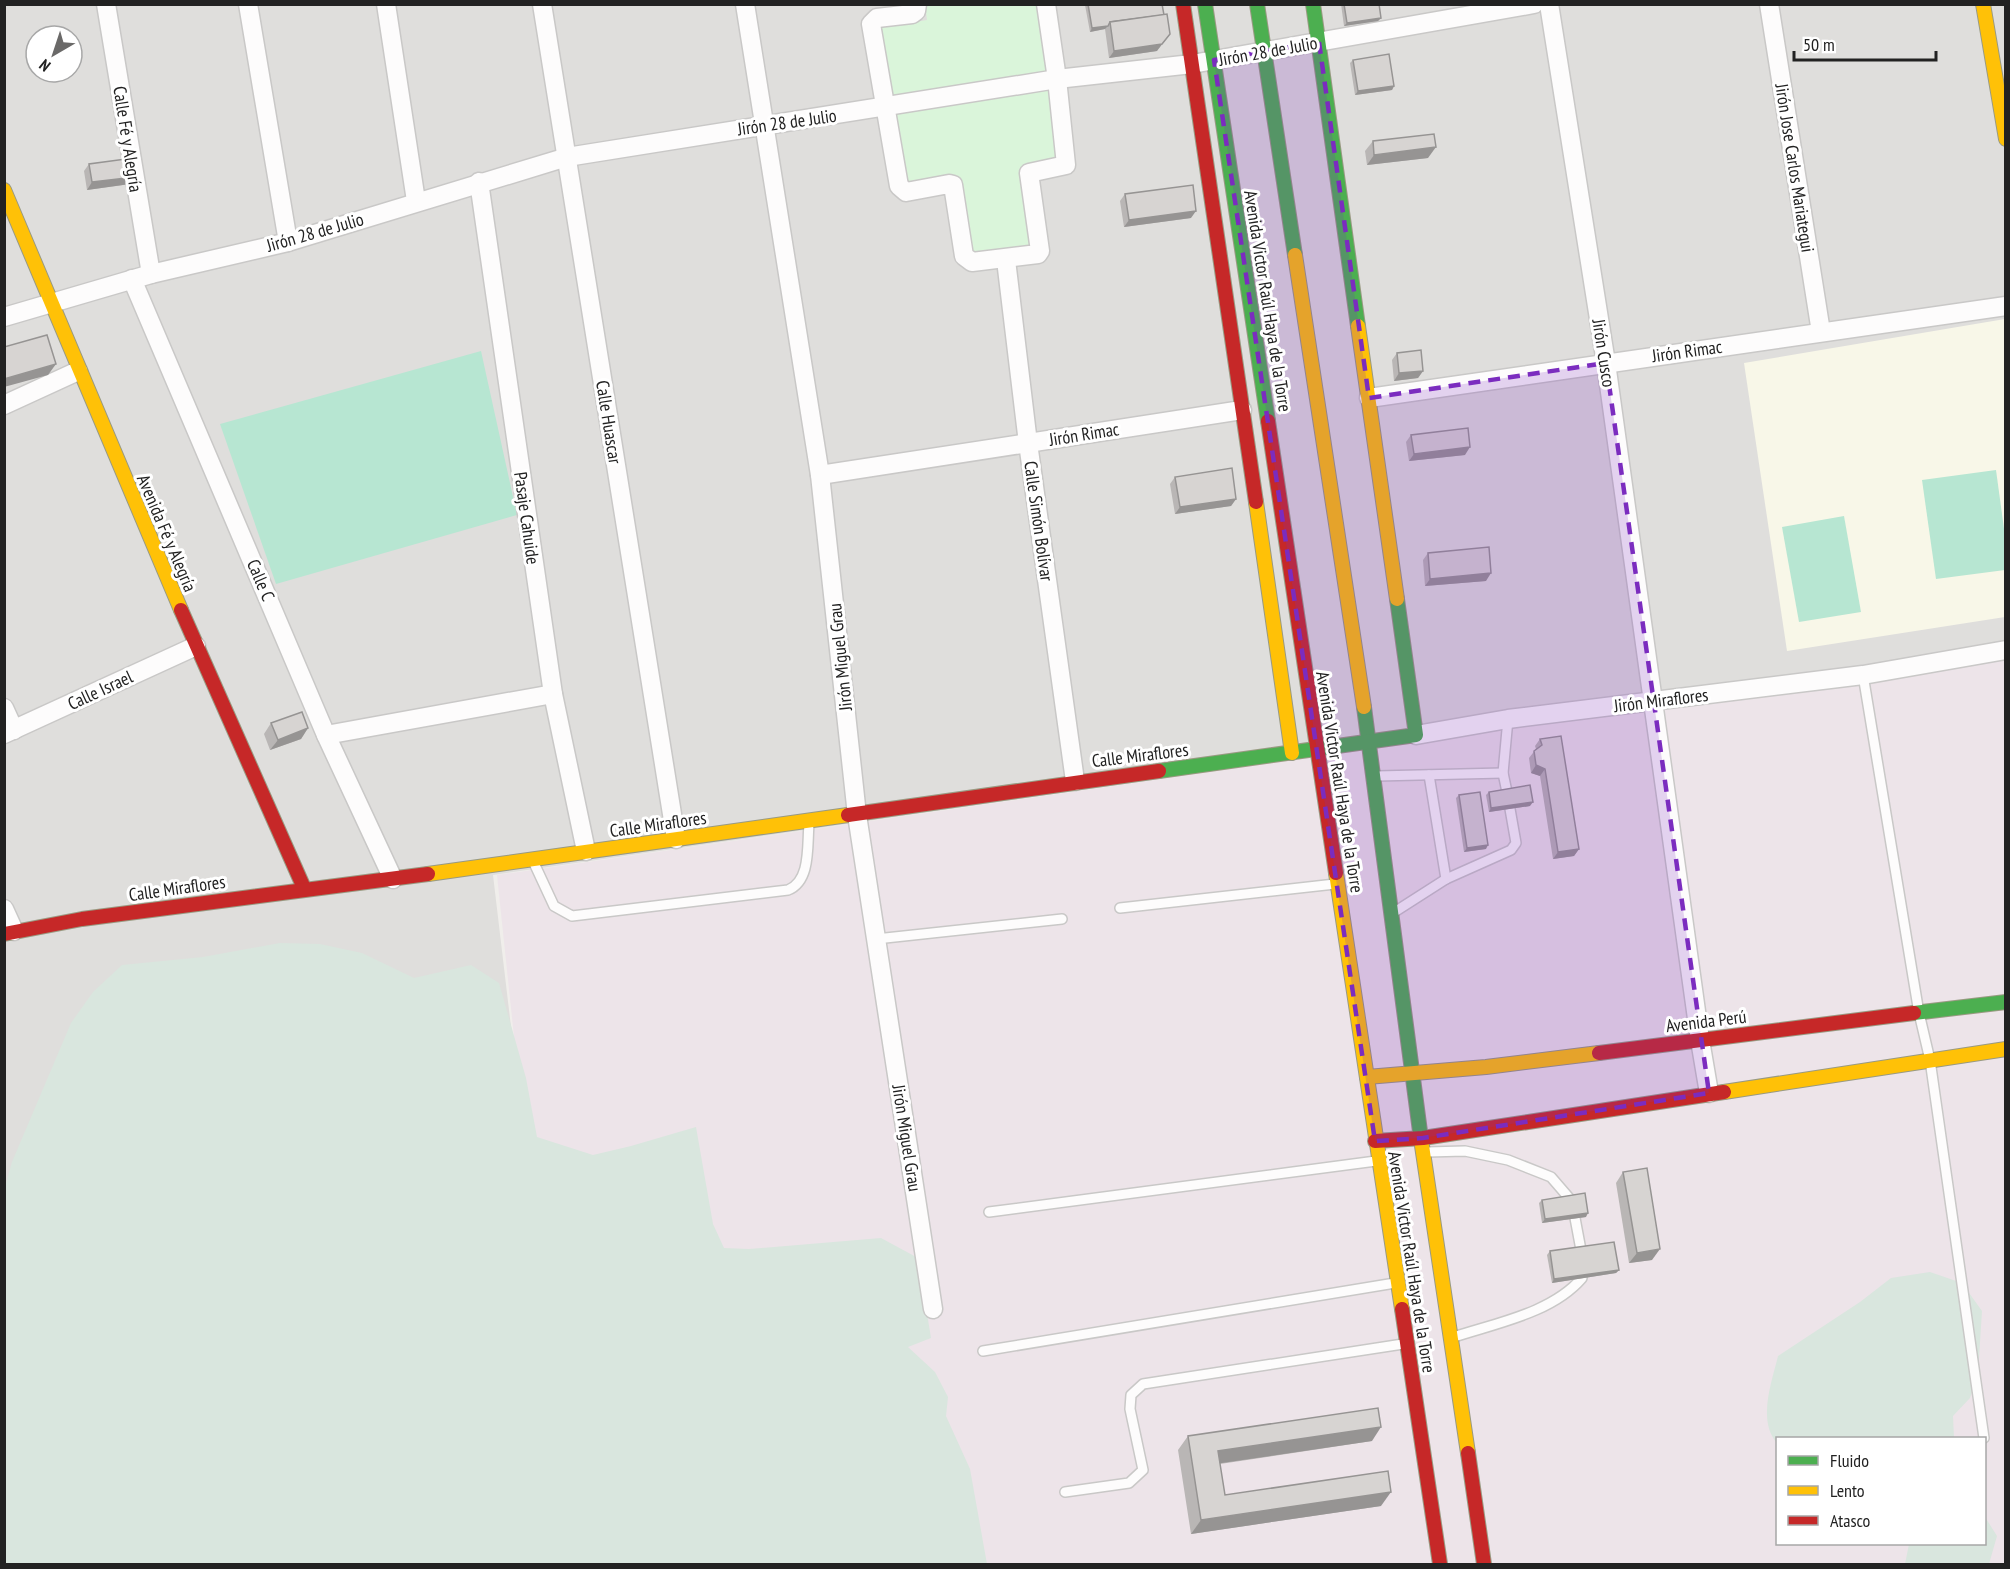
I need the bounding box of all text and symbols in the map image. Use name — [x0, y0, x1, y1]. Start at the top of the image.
north arrow — [24, 24, 84, 84]
scale bar — [1794, 24, 1936, 62]
street label: Jirón 28 de Julio — [1216, 31, 1319, 71]
text: 50 m — [1803, 33, 1835, 56]
text: N — [35, 55, 54, 76]
street label: Jirón Jose Carlos Mariategui — [1770, 81, 1820, 254]
street label: Calle Fé y Alegría — [108, 84, 148, 194]
street label: Jirón 28 de Julio — [735, 104, 838, 140]
street label: Avenida Victor Raúl Haya de la Torre — [1239, 189, 1297, 413]
street label: Jirón 28 de Julio — [263, 207, 366, 257]
street label: Jirón Cusco — [1587, 316, 1621, 389]
street label: Jirón Rimac — [1649, 335, 1724, 367]
street label: Calle Huascar — [591, 379, 627, 465]
street label: Jirón Rimac — [1046, 417, 1121, 451]
street label: Calle Simón Bolívar — [1019, 459, 1059, 583]
street label: Pasaje Cahuide — [509, 470, 545, 566]
street label: Avenida Fé y Alegría — [132, 471, 202, 595]
street label: Calle C — [242, 556, 280, 604]
street label: Jirón Miguel Grau — [823, 602, 857, 713]
street label: Calle Israel — [64, 665, 137, 715]
street label: Avenida Victor Raúl Haya de la Torre — [1311, 670, 1369, 894]
street label: Jirón Miraflores — [1612, 683, 1709, 717]
street label: Calle Miraflores — [1090, 738, 1190, 772]
street label: Calle Miraflores — [608, 806, 708, 842]
street label: Calle Miraflores — [127, 870, 227, 906]
street label: Avenida Perú — [1665, 1005, 1747, 1037]
street label: Jirón Miguel Grau — [887, 1082, 927, 1193]
street label: Avenida Victor Raúl Haya de la Torre — [1383, 1150, 1441, 1374]
legend — [1776, 1437, 1986, 1545]
text: Fluido — [1830, 1449, 1869, 1472]
text: Lento — [1830, 1479, 1865, 1502]
text: Atasco — [1830, 1509, 1871, 1532]

